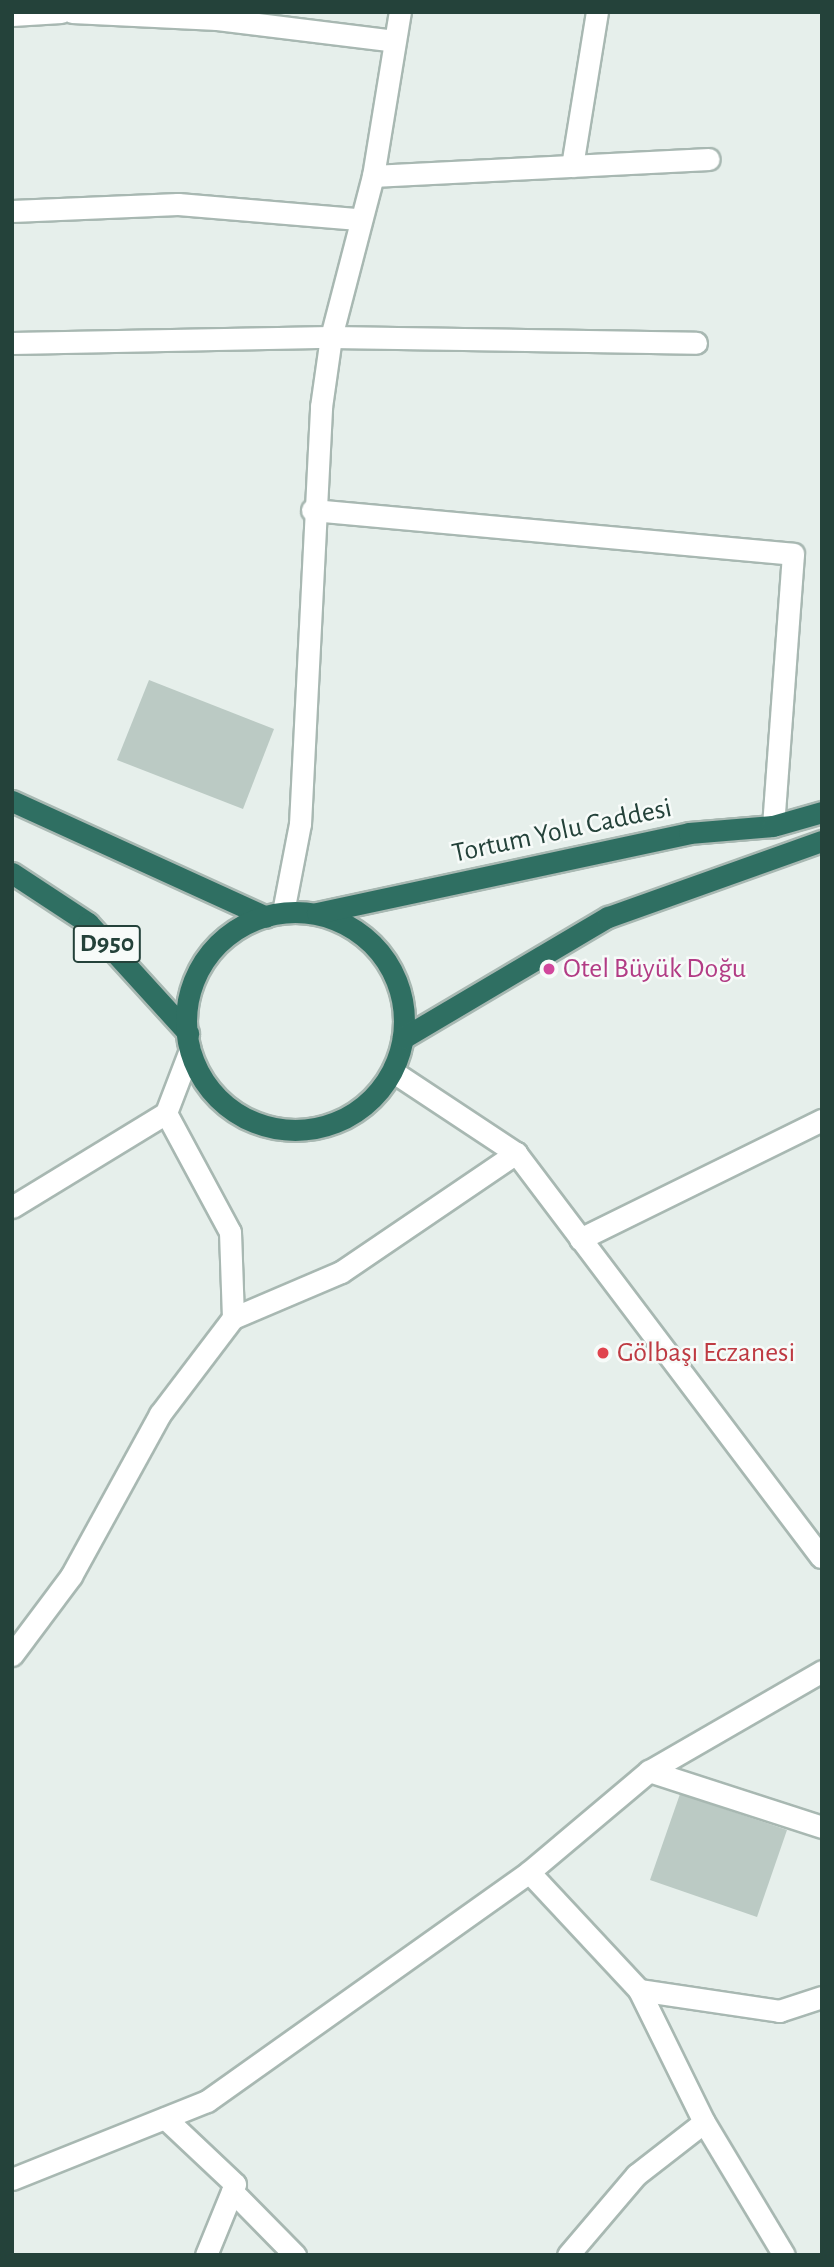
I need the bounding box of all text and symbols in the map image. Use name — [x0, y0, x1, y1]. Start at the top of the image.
street label: Tortum Yolu Caddesi — [449, 791, 675, 871]
road number: D950 — [72, 922, 142, 967]
place label: Otel Büyük Doğu — [563, 952, 746, 986]
marker: Otel Büyük Doğu — [541, 961, 557, 977]
place label: Gölbaşı Eczanesi — [617, 1336, 795, 1370]
marker: Gölbaşı Eczanesi — [595, 1345, 611, 1361]

